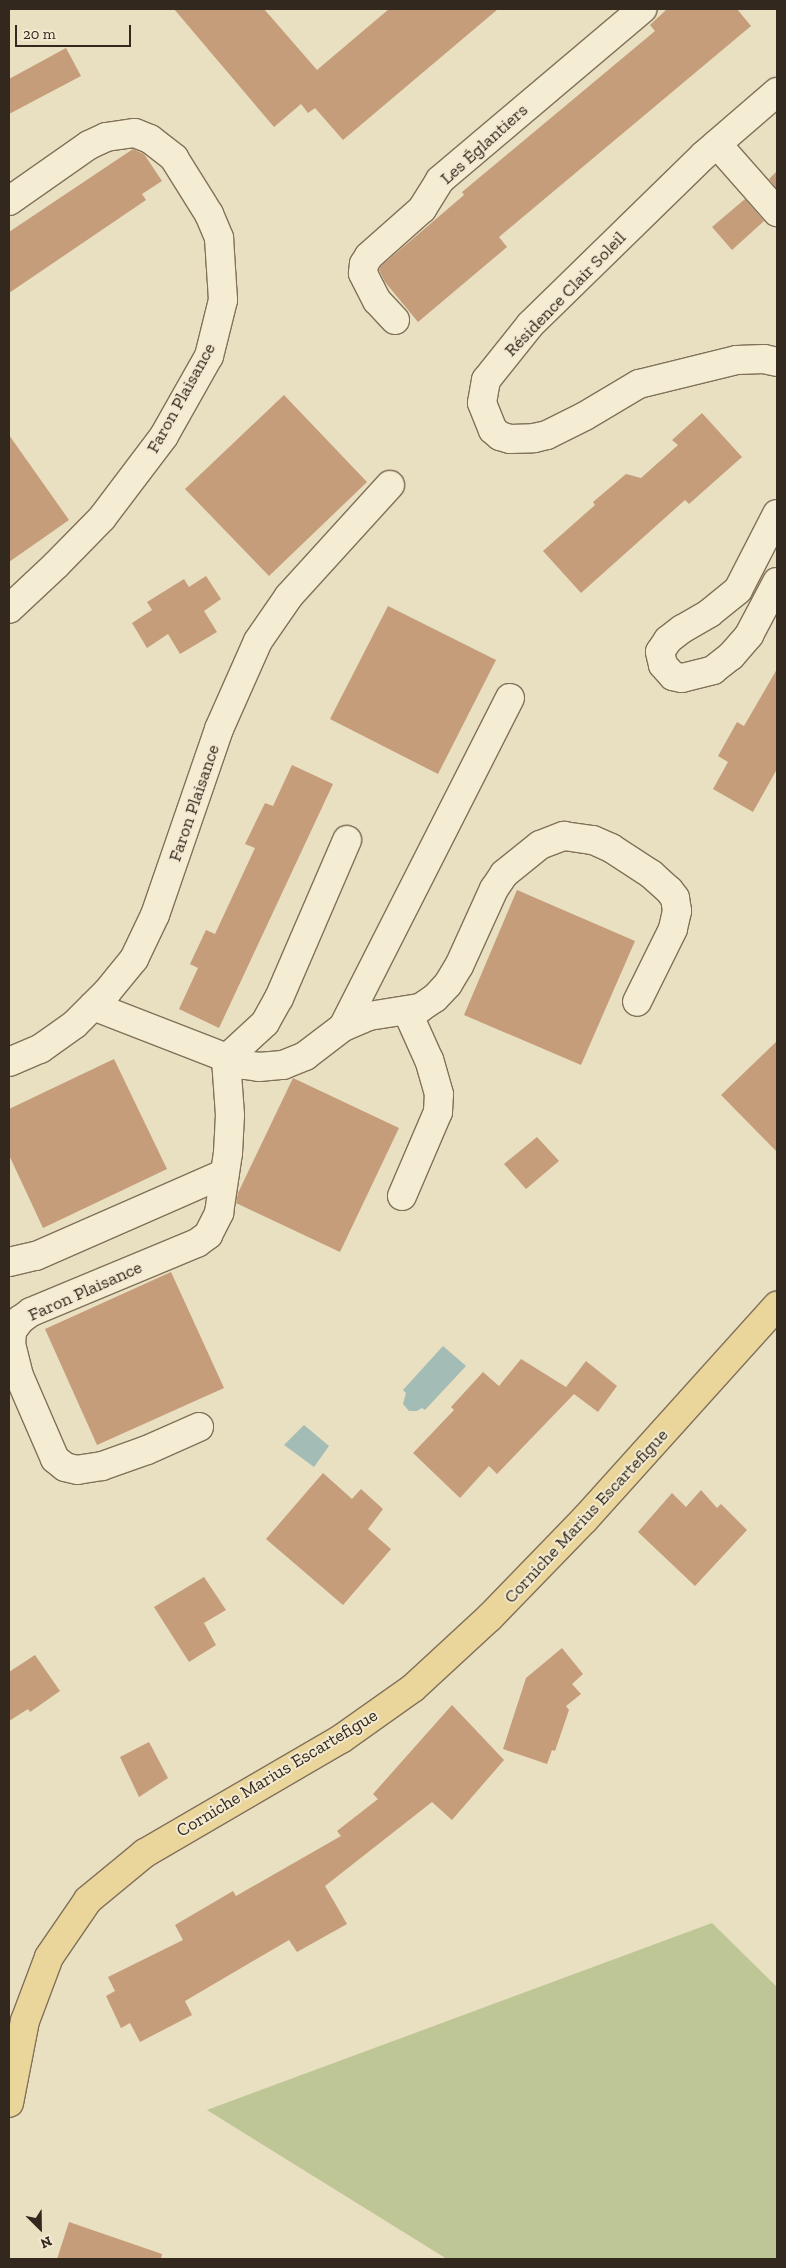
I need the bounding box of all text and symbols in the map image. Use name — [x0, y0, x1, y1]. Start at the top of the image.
scale bar — [18, 15, 134, 47]
text: 20 m — [23, 25, 56, 43]
street label: Les Églantiers — [436, 99, 532, 189]
street label: Résidence Clair Soleil — [500, 227, 630, 361]
street label: Faron Plaisance — [142, 339, 220, 457]
street label: Faron Plaisance — [164, 742, 224, 864]
street label: Faron Plaisance — [25, 1256, 145, 1326]
street label: Corniche Marius Escartefigue — [499, 1424, 673, 1608]
street label: Corniche Marius Escartefigue — [173, 1704, 381, 1842]
north arrow — [15, 2203, 65, 2253]
text: N — [38, 2232, 54, 2252]

